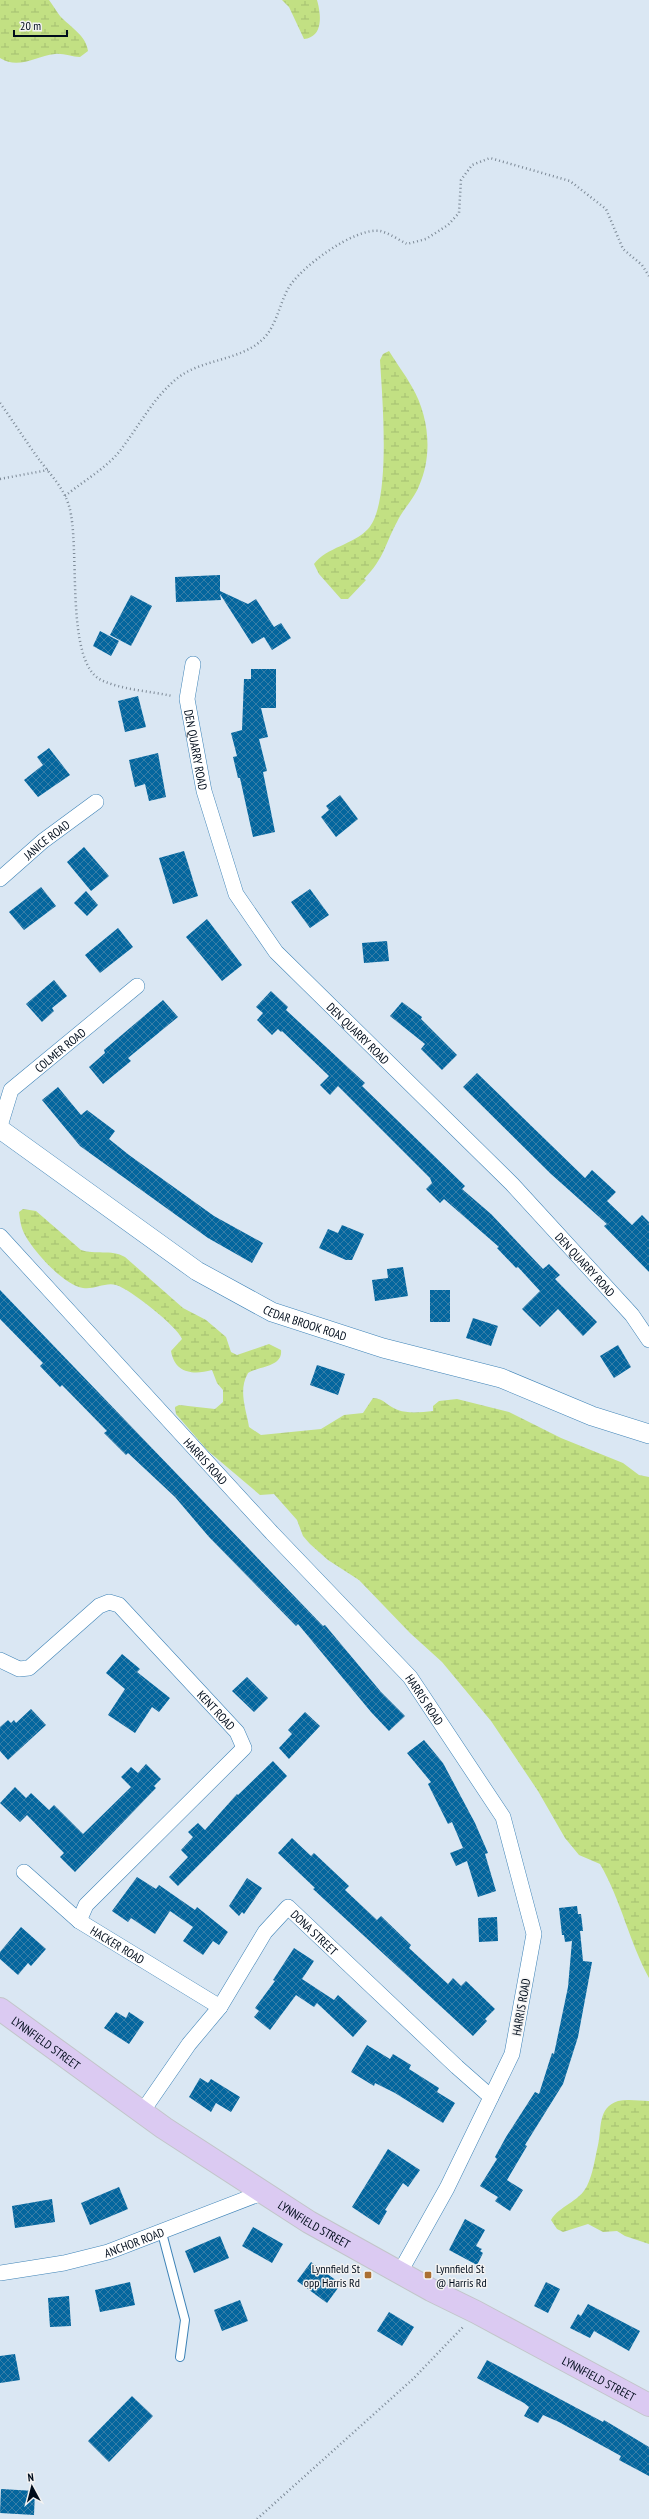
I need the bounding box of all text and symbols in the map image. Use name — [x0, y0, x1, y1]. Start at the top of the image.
scale bar — [14, 12, 67, 38]
text: 20 m — [20, 18, 41, 33]
street label: DEN QUARRY ROAD — [182, 708, 211, 791]
street label: JANICE ROAD — [19, 817, 72, 863]
street label: DEN QUARRY ROAD — [324, 999, 393, 1067]
street label: COLMER ROAD — [31, 1024, 88, 1075]
street label: DEN QUARRY ROAD — [552, 1229, 618, 1299]
street label: CEDAR BROOK ROAD — [261, 1301, 349, 1343]
street label: HARRIS ROAD — [181, 1435, 231, 1487]
street label: HARRIS ROAD — [403, 1671, 447, 1728]
street label: KENT ROAD — [194, 1687, 239, 1733]
street label: DONA STREET — [288, 1906, 342, 1958]
street label: HACKER ROAD — [88, 1922, 147, 1967]
street label: HARRIS ROAD — [509, 1977, 533, 2037]
street label: LYNNFIELD STREET — [9, 2013, 84, 2073]
street label: LYNNFIELD STREET — [276, 2197, 353, 2251]
street label: ANCHOR ROAD — [103, 2224, 166, 2260]
place label: Lynnfield St opp Harris Rd — [304, 2261, 361, 2290]
place label: Lynnfield St @ Harris Rd — [436, 2261, 487, 2290]
marker: Lynnfield St opp Harris Rd — [363, 2270, 373, 2280]
marker: Lynnfield St @ Harris Rd — [423, 2270, 433, 2280]
street label: LYNNFIELD STREET — [560, 2352, 639, 2404]
north arrow — [12, 2467, 52, 2507]
text: N — [27, 2470, 35, 2484]

